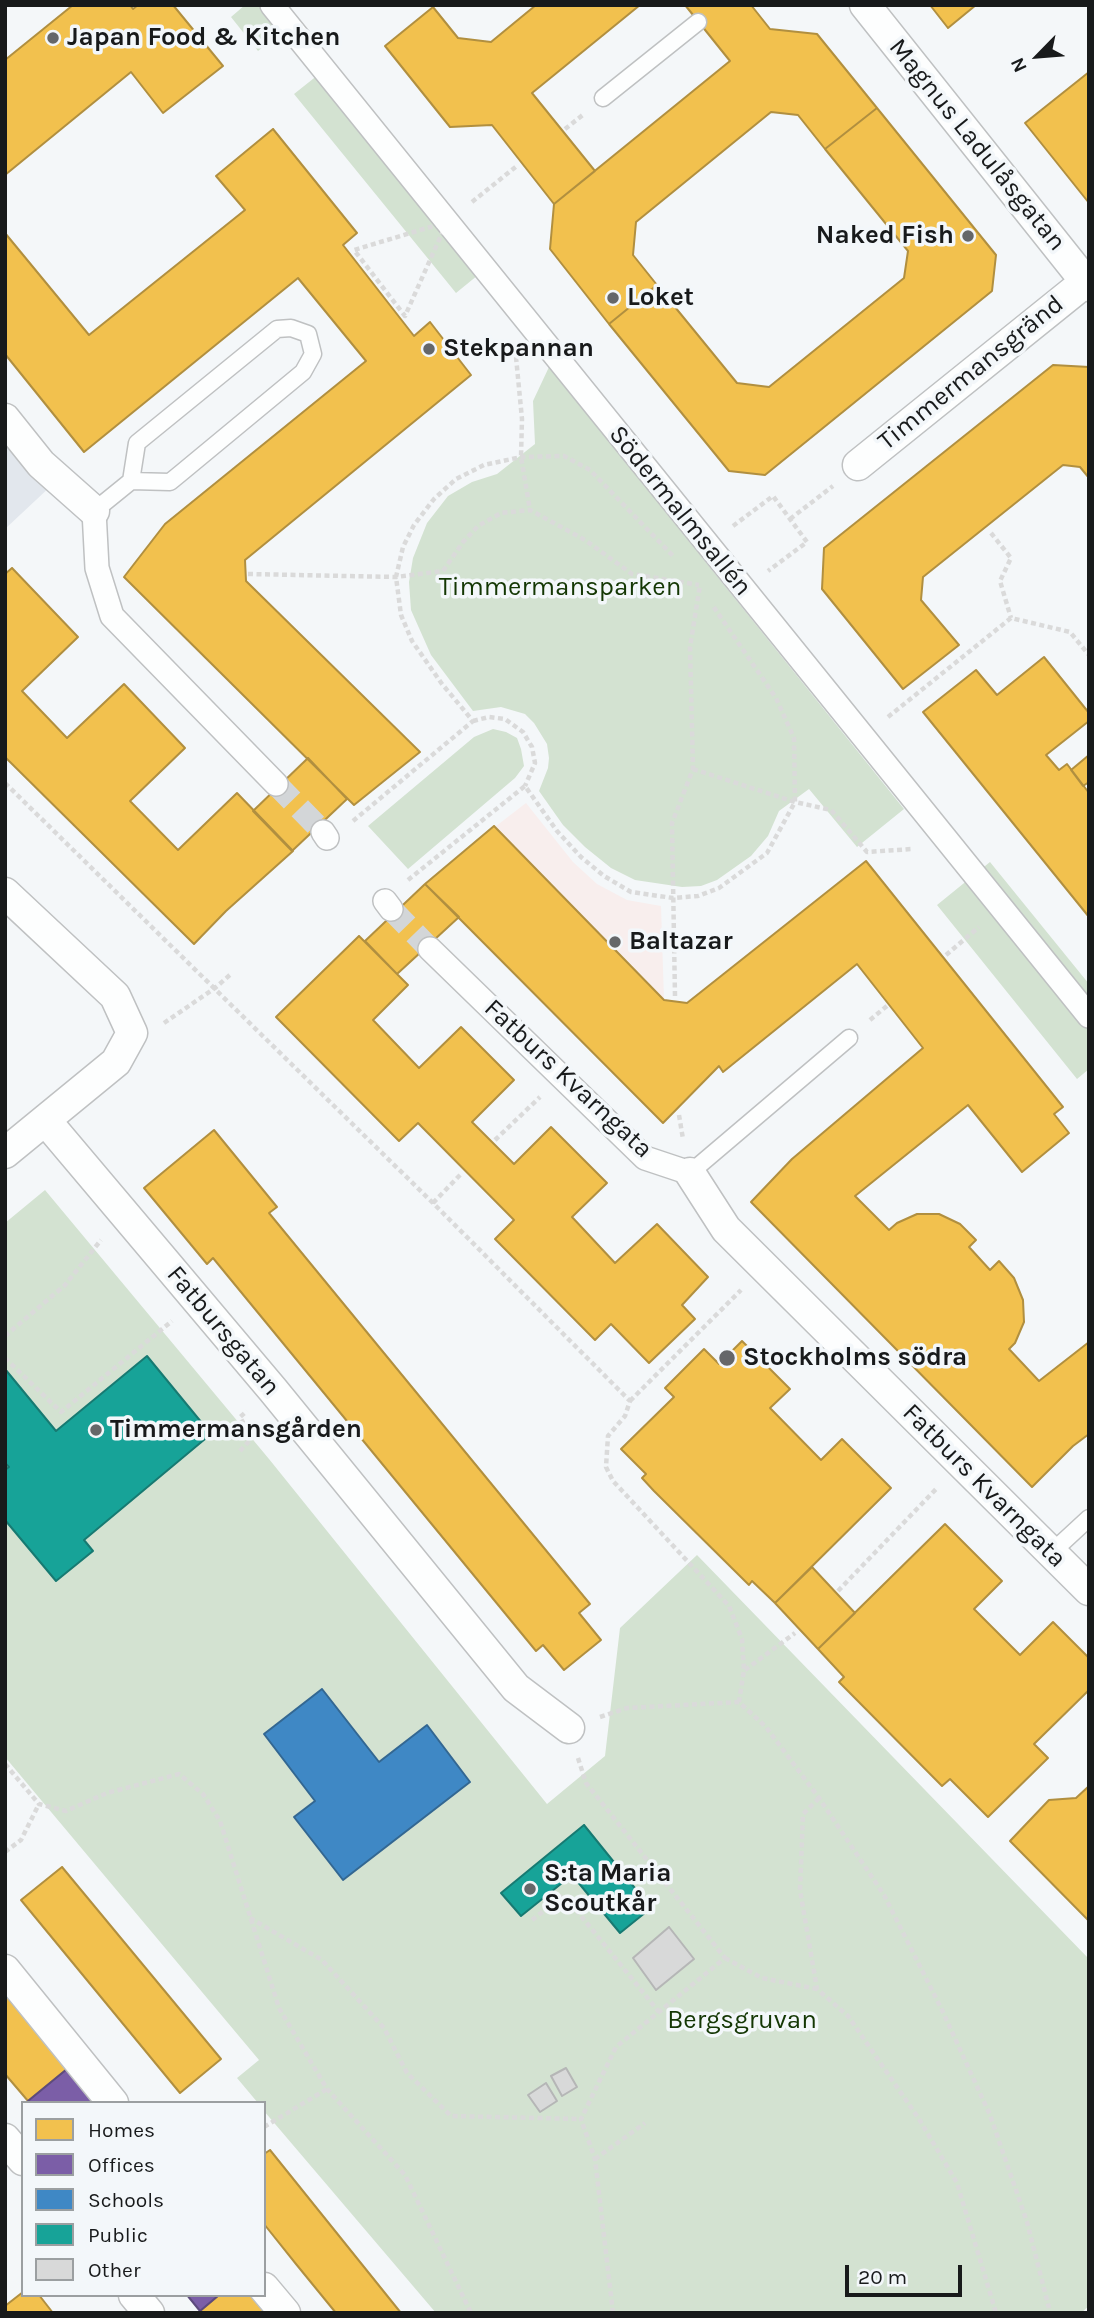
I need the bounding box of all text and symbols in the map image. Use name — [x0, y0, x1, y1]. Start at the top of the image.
north arrow — [1003, 21, 1073, 91]
place label: Japan Food & Kitchen — [67, 22, 340, 54]
marker: Japan Food & Kitchen — [45, 30, 61, 46]
street label: Magnus Ladulåsgatan — [882, 33, 1072, 257]
text: N — [1006, 54, 1032, 76]
place label: Naked Fish — [816, 220, 954, 252]
marker: Naked Fish — [960, 228, 976, 244]
place label: Loket — [627, 282, 694, 314]
street label: Timmermansgränd — [872, 289, 1070, 457]
marker: Loket — [605, 290, 621, 306]
place label: Stekpannan — [443, 333, 594, 365]
marker: Stekpannan — [421, 341, 437, 357]
street label: Södermalmsallén — [602, 420, 758, 602]
park label: Timmermansparken — [439, 572, 681, 604]
place label: Baltazar — [629, 926, 733, 958]
marker: Baltazar — [607, 934, 623, 950]
street label: Fatburs Kvarngata — [477, 993, 659, 1165]
street label: Fatbursgatan — [160, 1260, 286, 1402]
place label: Stockholms södra — [743, 1342, 967, 1374]
marker: Stockholms södra — [717, 1348, 737, 1368]
street label: Fatburs Kvarngata — [896, 1398, 1072, 1574]
place label: Timmermansgården — [110, 1414, 362, 1446]
marker: Timmermansgården — [88, 1422, 104, 1438]
place label: S:ta Maria Scoutkår — [544, 1858, 672, 1920]
marker: S:ta Maria Scoutkår — [522, 1881, 538, 1897]
park label: Bergsgruvan — [667, 2005, 817, 2037]
legend — [21, 2101, 266, 2297]
text: Homes — [88, 2118, 155, 2142]
text: Offices — [88, 2153, 155, 2177]
text: Schools — [88, 2188, 164, 2212]
text: Public — [88, 2223, 148, 2247]
scale bar — [849, 2252, 966, 2296]
text: Other — [88, 2258, 141, 2282]
text: 20 m — [858, 2265, 907, 2289]

